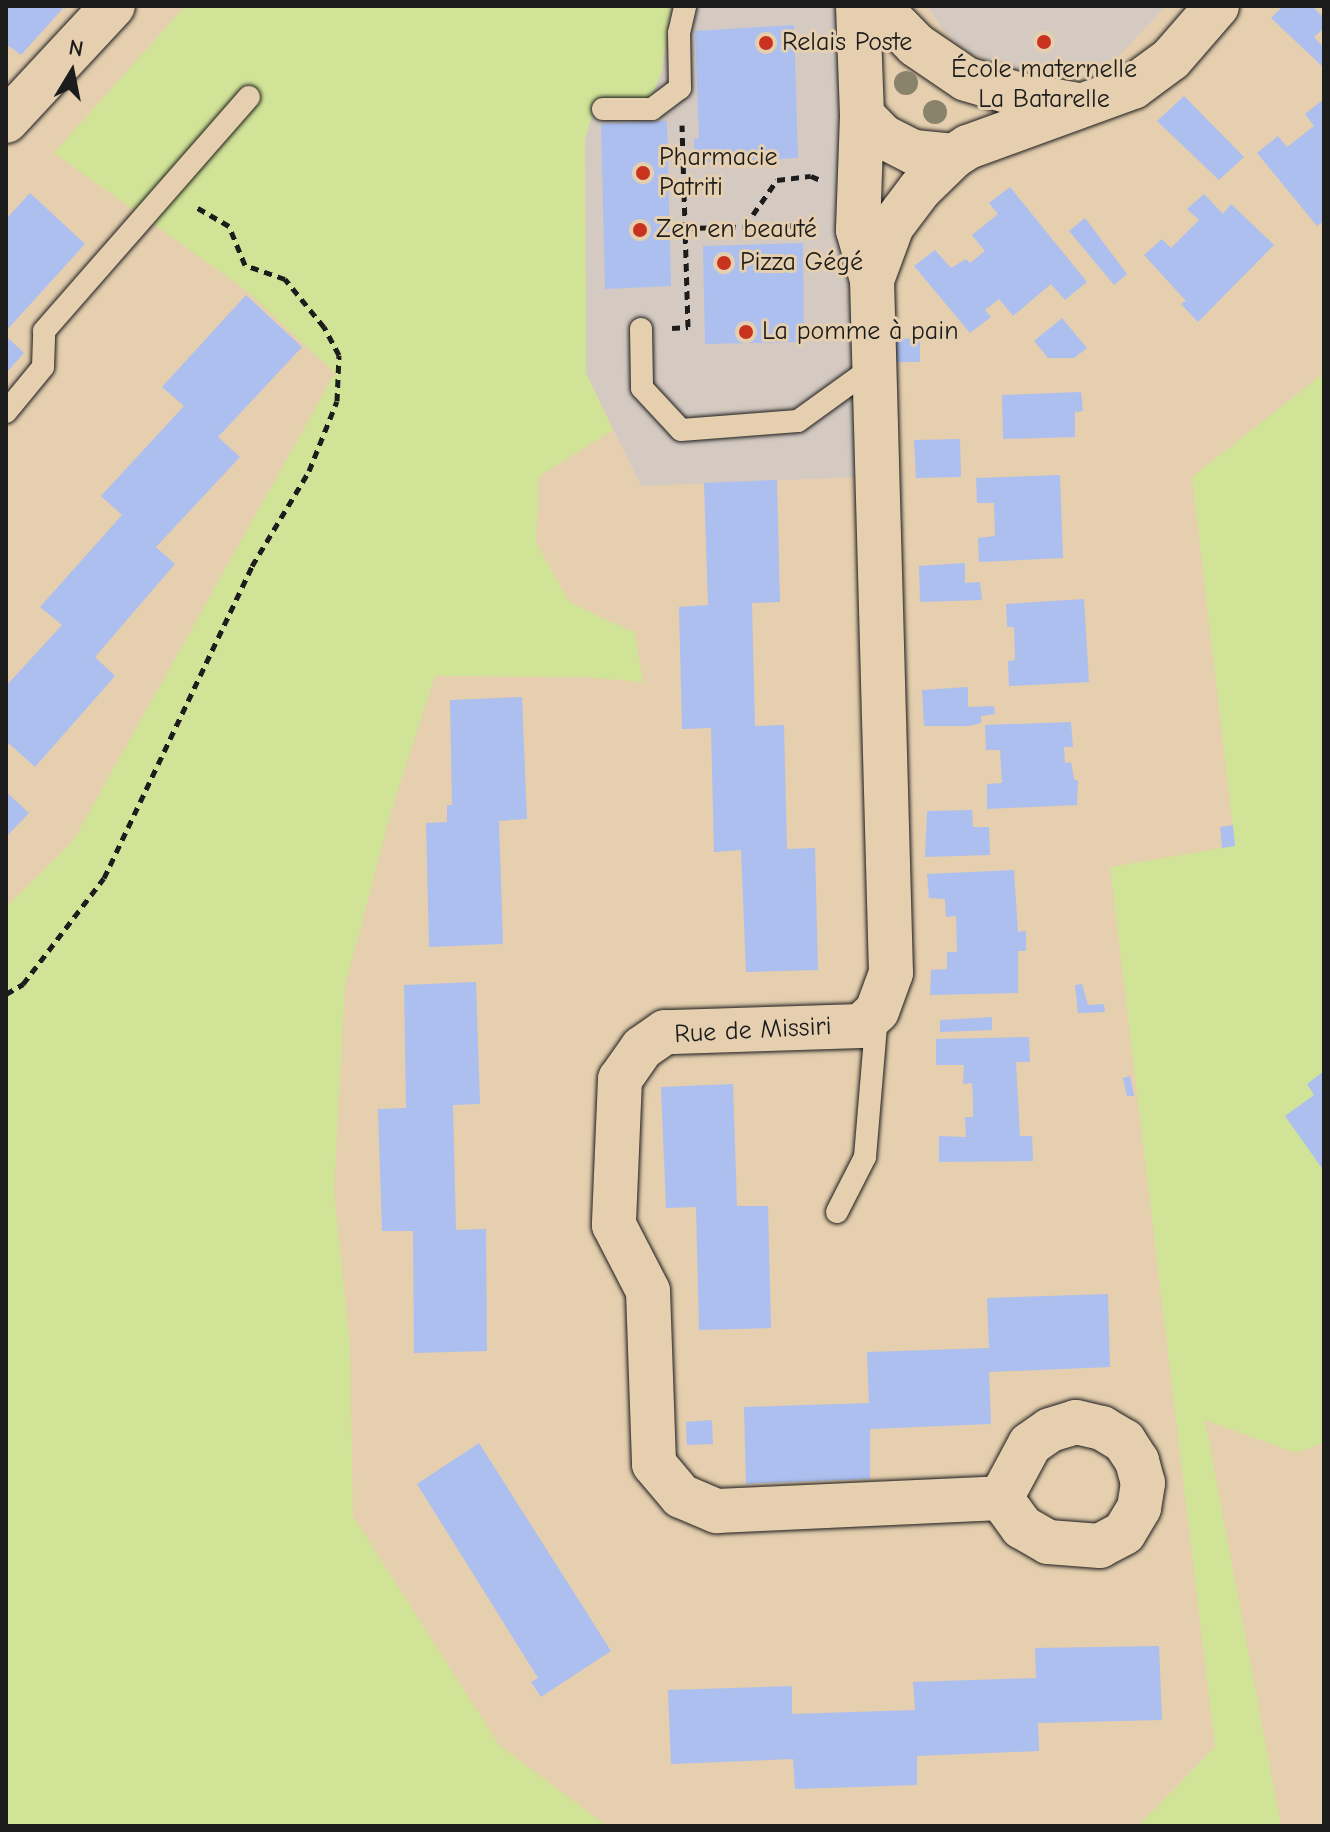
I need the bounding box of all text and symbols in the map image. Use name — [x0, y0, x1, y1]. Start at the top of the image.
place label: Relais Poste — [782, 27, 912, 59]
north arrow — [32, 32, 112, 112]
marker: École maternelle La Batarelle — [1035, 33, 1053, 51]
text: N — [67, 34, 85, 62]
marker: Relais Poste — [757, 34, 775, 52]
place label: École maternelle La Batarelle — [951, 54, 1137, 116]
place label: Pharmacie Patriti — [659, 142, 778, 204]
marker: Pharmacie Patriti — [634, 164, 652, 182]
place label: Zen en beauté — [656, 214, 817, 246]
marker: Zen en beauté — [631, 221, 649, 239]
place label: Pizza Gégé — [740, 247, 863, 279]
marker: Pizza Gégé — [715, 254, 733, 272]
place label: La pomme à pain — [762, 316, 959, 348]
marker: La pomme à pain — [737, 323, 755, 341]
street label: Rue de Missiri — [674, 1011, 832, 1051]

